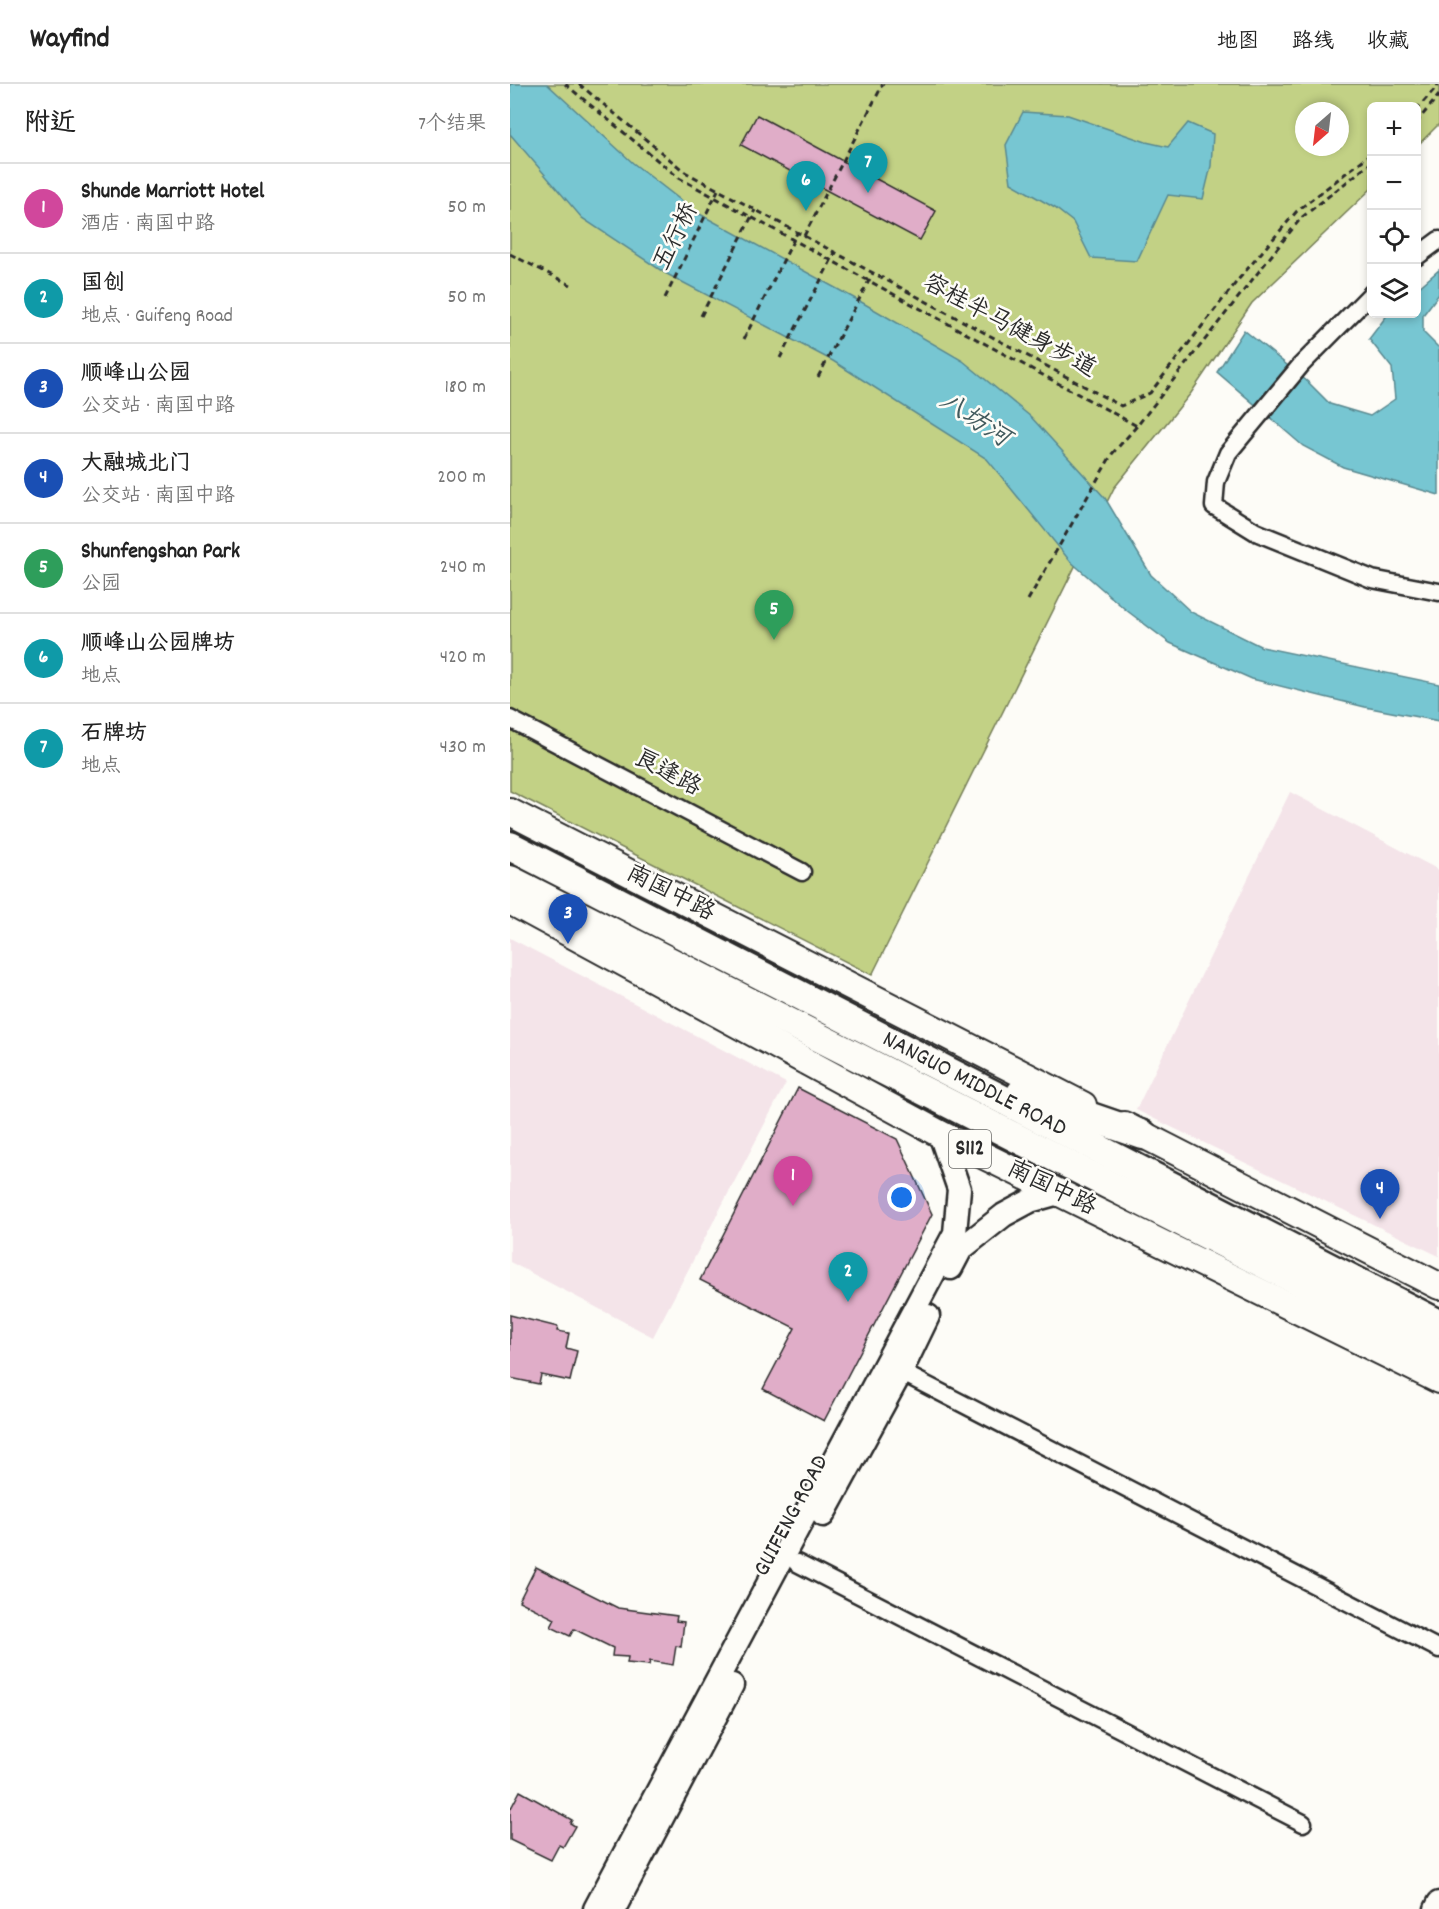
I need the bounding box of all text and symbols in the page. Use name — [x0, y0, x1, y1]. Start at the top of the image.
text: Wayfind — [30, 21, 110, 61]
text: 地图 — [1217, 28, 1259, 58]
text: 路线 — [1292, 28, 1334, 58]
text: 收藏 — [1367, 28, 1409, 58]
north arrow — [1295, 102, 1349, 156]
map controls — [1367, 102, 1421, 318]
button: + — [1367, 102, 1421, 156]
text: 附近 — [24, 106, 76, 143]
text: 7个结果 — [418, 111, 486, 139]
pin: 7 — [848, 144, 888, 193]
button: − — [1367, 156, 1421, 210]
pin: 6 — [786, 162, 826, 211]
text: Shunde Marriott Hotel — [81, 177, 264, 208]
text: 1 — [41, 194, 46, 222]
text: 50 m — [448, 194, 486, 222]
street label: 五行桥 — [646, 197, 708, 277]
button: locate — [1367, 210, 1421, 264]
text: 酒店 · 南国中路 — [81, 211, 215, 239]
button: layers — [1367, 264, 1421, 318]
street label: 容桂半马健身步道 — [916, 267, 1102, 387]
text: 国创 — [81, 269, 125, 300]
text: 2 — [39, 284, 48, 312]
text: 50 m — [448, 284, 486, 312]
text: 地点 · Guifeng Road — [81, 303, 233, 331]
text: 顺峰山公园 — [81, 359, 191, 390]
text: 3 — [39, 374, 48, 402]
text: 180 m — [444, 374, 486, 402]
water label: 八坊河 — [931, 384, 1020, 460]
text: 公交站 · 南国中路 — [81, 393, 235, 421]
text: 大融城北门 — [81, 449, 191, 480]
text: 4 — [39, 464, 48, 492]
text: 200 m — [437, 464, 486, 492]
text: 公交站 · 南国中路 — [81, 483, 235, 511]
text: Shunfengshan Park — [81, 537, 240, 568]
text: 5 — [39, 554, 48, 582]
text: 240 m — [440, 554, 486, 582]
text: 公园 — [81, 571, 121, 599]
pin: 5 — [754, 590, 794, 640]
text: 顺峰山公园牌坊 — [81, 629, 235, 660]
text: 6 — [39, 644, 48, 672]
text: 420 m — [440, 644, 486, 672]
text: 地点 — [81, 663, 121, 691]
text: 石牌坊 — [81, 719, 147, 750]
text: 7 — [40, 734, 47, 762]
text: 430 m — [440, 734, 486, 762]
street label: 良逢路 — [627, 742, 707, 806]
text: 地点 — [81, 753, 121, 781]
street label: 南国中路 — [620, 857, 720, 931]
pin: 3 — [548, 894, 588, 944]
street label: NANGUO MIDDLE ROAD — [876, 1023, 1072, 1146]
road number: S112 — [949, 1130, 991, 1168]
street label: 南国中路 — [1000, 1153, 1102, 1225]
pin: 1 — [774, 1156, 812, 1206]
pin: 4 — [1360, 1170, 1400, 1219]
your location — [887, 1183, 916, 1212]
pin: 2 — [828, 1252, 868, 1302]
street label: GUIFENG ROAD — [746, 1449, 838, 1583]

